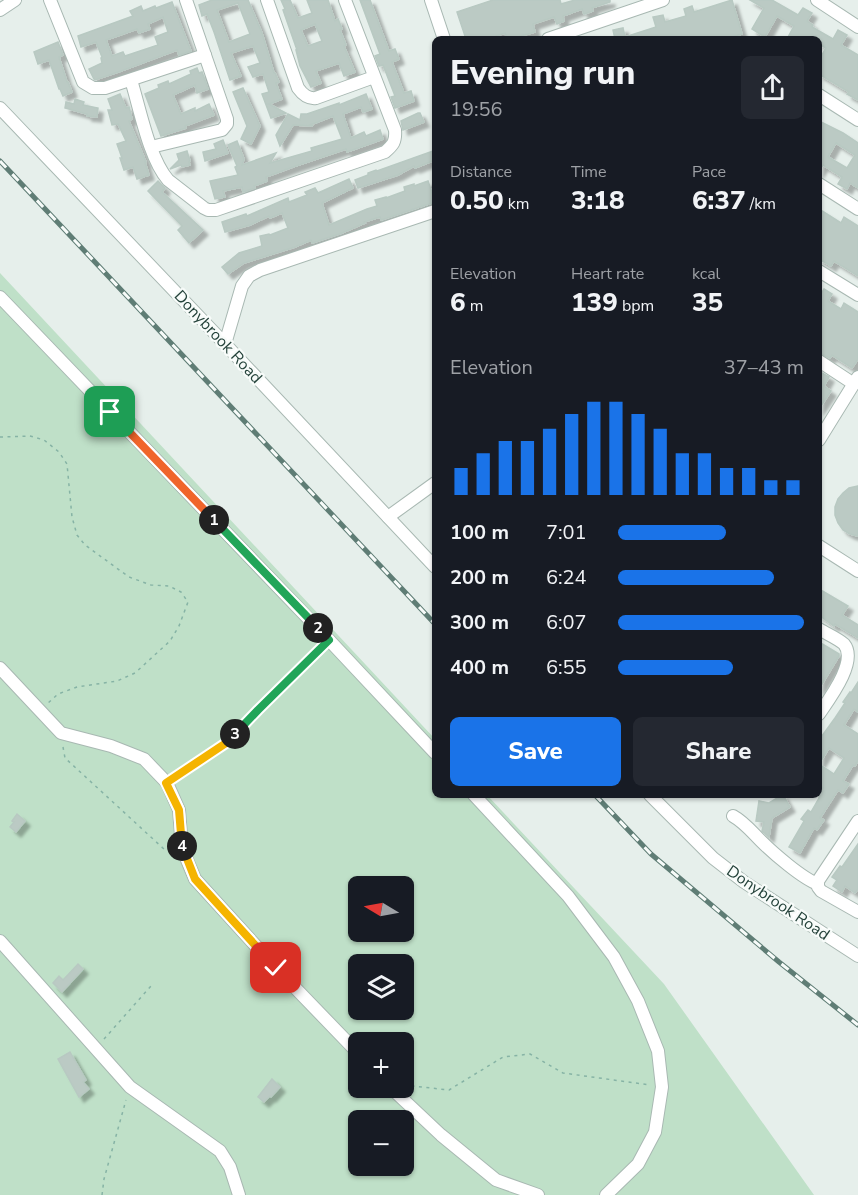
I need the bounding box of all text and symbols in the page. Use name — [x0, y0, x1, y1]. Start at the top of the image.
text: Evening run — [450, 51, 635, 96]
button: share — [741, 56, 804, 119]
text: 19:56 — [450, 96, 503, 123]
text: Distance — [450, 161, 512, 183]
text: Time — [571, 161, 607, 183]
text: Pace — [692, 161, 726, 183]
text: 0.50 — [450, 183, 504, 218]
text: 3:18 — [571, 183, 625, 218]
text: 6:37 — [692, 183, 746, 218]
text: km — [504, 193, 529, 215]
text: /km — [746, 193, 776, 215]
text: Elevation — [450, 263, 516, 285]
text: Heart rate — [571, 263, 644, 285]
text: kcal — [692, 263, 720, 285]
text: 6 — [450, 285, 466, 320]
text: 139 — [571, 285, 618, 320]
text: 35 — [692, 285, 723, 320]
street label: Donybrook Road — [169, 286, 267, 388]
text: m — [466, 295, 483, 317]
text: bpm — [618, 295, 654, 317]
text: Elevation — [450, 354, 533, 381]
text: 37–43 m — [724, 354, 804, 381]
pin — [84, 386, 135, 437]
icon: arrive — [93, 395, 126, 428]
pin: 1 — [199, 505, 229, 535]
text: 1 — [209, 509, 219, 531]
text: 100 m — [450, 519, 509, 546]
text: 7:01 — [546, 519, 587, 546]
text: 200 m — [450, 564, 509, 591]
text: 6:24 — [546, 564, 587, 591]
text: 300 m — [450, 609, 509, 636]
text: 6:07 — [546, 609, 587, 636]
pin: 2 — [303, 613, 333, 643]
text: 2 — [313, 617, 323, 639]
text: 400 m — [450, 654, 509, 681]
text: 6:55 — [546, 654, 587, 681]
button: Save — [450, 717, 621, 786]
button: Share — [633, 717, 804, 786]
pin: 3 — [220, 719, 250, 749]
text: 3 — [230, 723, 240, 745]
pin: 4 — [167, 831, 197, 861]
text: 4 — [177, 835, 187, 857]
street label: Donybrook Road — [722, 860, 834, 946]
north arrow — [348, 876, 414, 942]
map controls — [348, 876, 414, 1176]
pin — [250, 942, 301, 993]
icon: check — [259, 951, 292, 984]
button: layers — [348, 954, 414, 1020]
button: + — [348, 1032, 414, 1098]
button: − — [348, 1110, 414, 1176]

